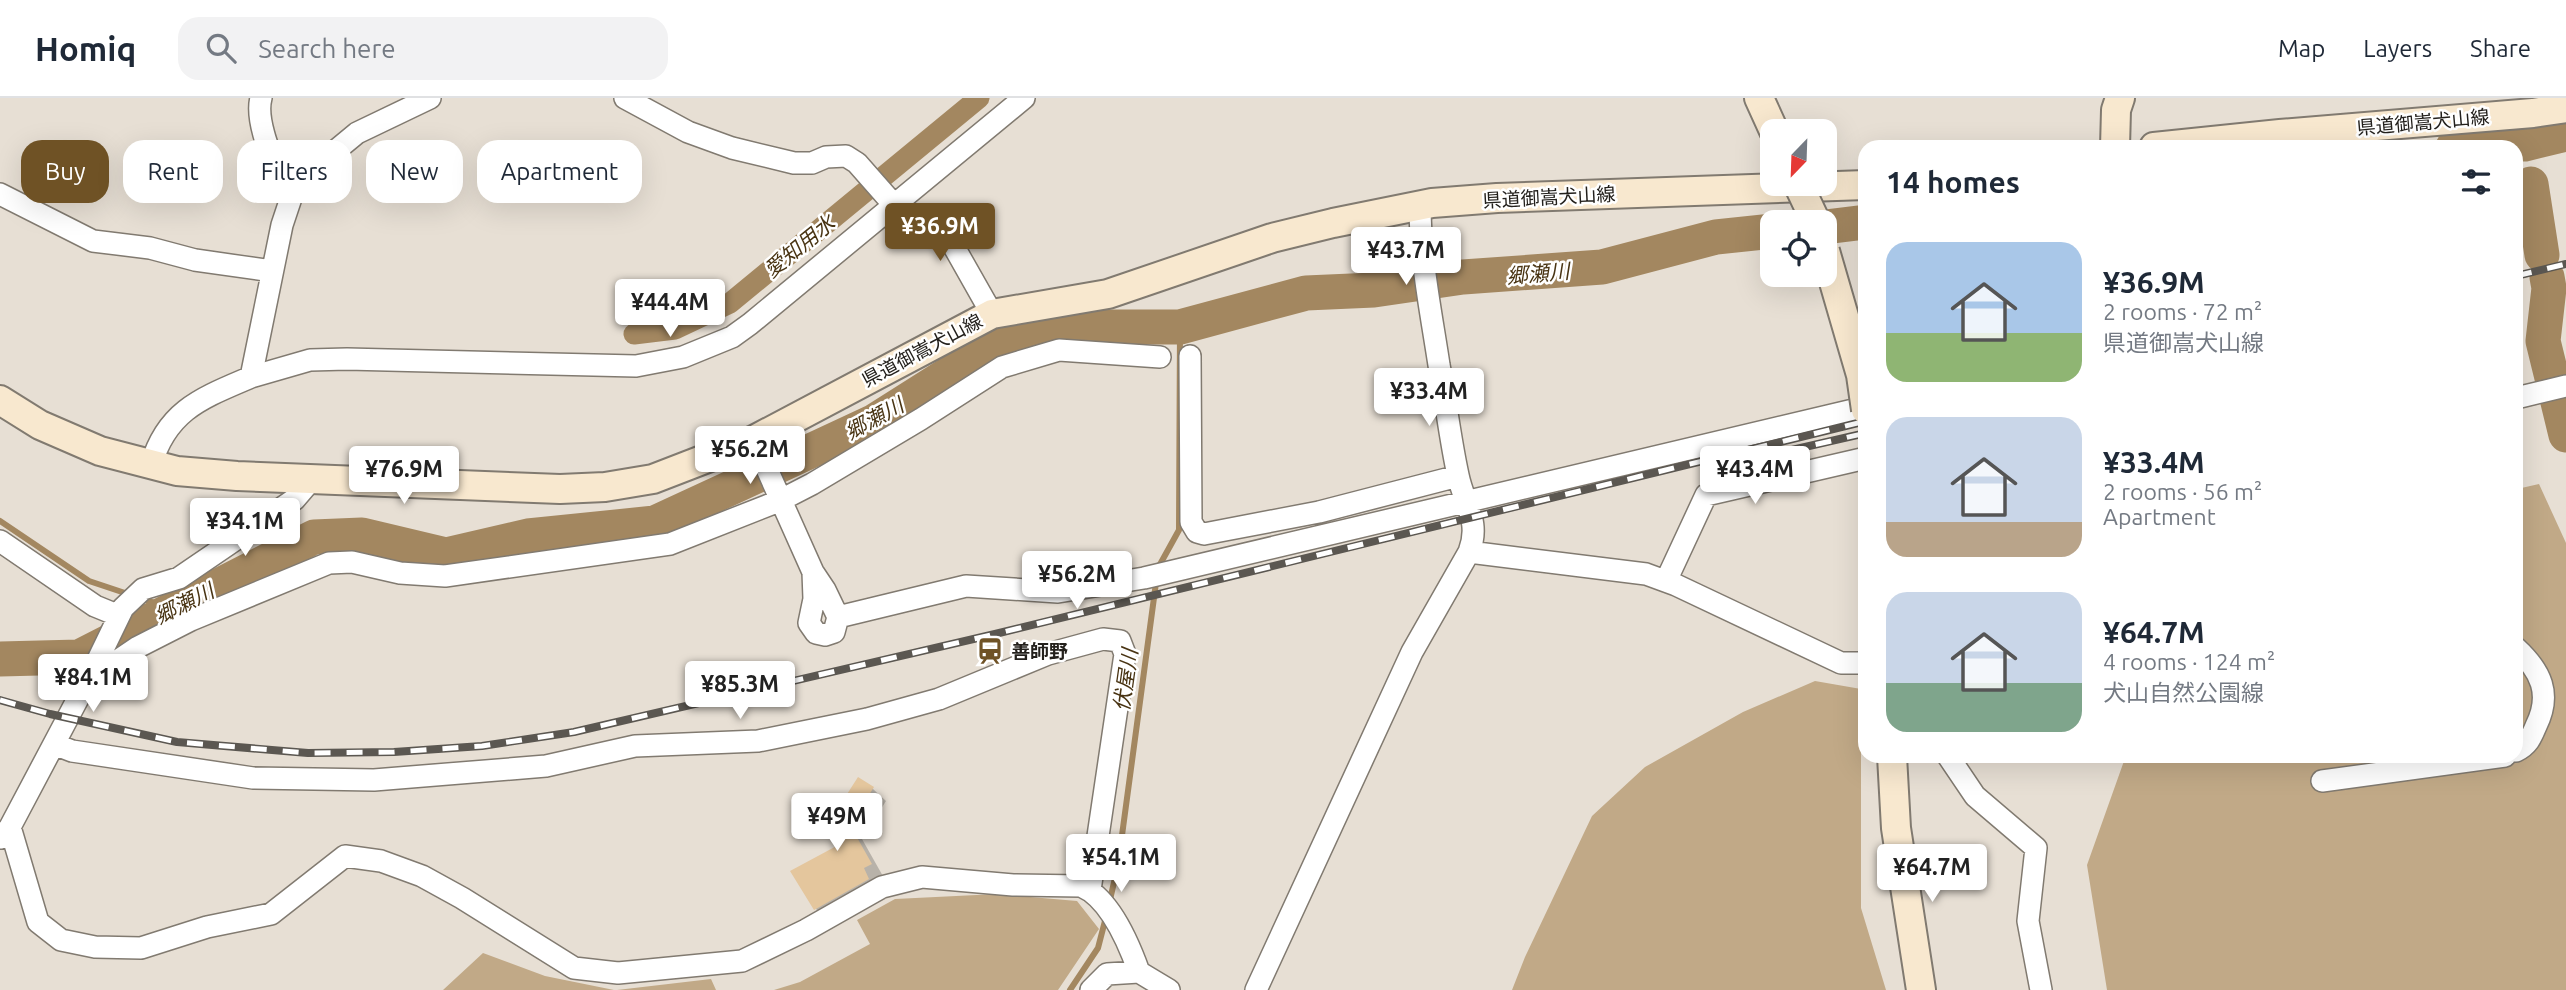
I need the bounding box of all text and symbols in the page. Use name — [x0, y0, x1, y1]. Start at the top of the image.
search box — [178, 17, 668, 80]
icon: search — [202, 29, 240, 67]
text: Homiq — [35, 30, 136, 67]
text: Search here — [258, 34, 396, 63]
text: Map — [2278, 35, 2325, 62]
text: Layers — [2363, 35, 2432, 62]
text: Share — [2470, 35, 2531, 62]
street label: 県道御嵩犬山線 — [2356, 105, 2490, 139]
north arrow — [1760, 119, 1838, 196]
map controls — [1760, 119, 1837, 287]
chip: Buy — [21, 140, 109, 203]
chip: Rent — [123, 140, 223, 203]
chip: Filters — [237, 140, 352, 203]
chip: New — [366, 140, 463, 203]
chip: Apartment — [477, 140, 642, 203]
icon: filters — [2457, 163, 2495, 201]
text: 14 homes — [1886, 165, 2020, 199]
street label: 県道御嵩犬山線 — [1482, 183, 1616, 211]
pin: ¥36.9M — [883, 204, 997, 263]
water label: 愛知用水 — [759, 209, 841, 282]
button: locate — [1760, 210, 1837, 287]
text: ¥36.9M — [901, 213, 979, 238]
pin: ¥43.7M — [1349, 228, 1463, 287]
text: ¥43.7M — [1367, 237, 1445, 262]
water label: 郷瀬川 — [1506, 258, 1572, 288]
text: ¥36.9M — [2103, 265, 2205, 299]
icon: home — [1942, 270, 2026, 354]
pin: ¥44.4M — [613, 280, 727, 339]
text: ¥44.4M — [631, 289, 709, 314]
text: 2 rooms · 72 m² — [2103, 299, 2262, 324]
street label: 県道御嵩犬山線 — [858, 309, 986, 391]
text: 県道御嵩犬山線 — [2103, 330, 2264, 355]
pin: ¥33.4M — [1372, 368, 1486, 428]
text: ¥33.4M — [1390, 378, 1468, 403]
water label: 郷瀬川 — [841, 391, 909, 444]
pin: ¥56.2M — [693, 426, 807, 486]
text: ¥56.2M — [711, 436, 789, 461]
icon: home — [1942, 445, 2026, 529]
text: ¥33.4M — [2103, 445, 2205, 479]
pin: ¥76.9M — [347, 446, 461, 506]
pin: ¥43.4M — [1698, 446, 1812, 506]
text: ¥76.9M — [365, 456, 443, 481]
text: ¥43.4M — [1716, 456, 1794, 481]
text: 2 rooms · 56 m² — [2103, 479, 2262, 504]
pin: ¥34.1M — [188, 498, 302, 558]
text: Apartment — [2103, 504, 2216, 529]
text: ¥34.1M — [206, 508, 284, 533]
pin: ¥56.2M — [1020, 552, 1134, 611]
text: ¥56.2M — [1038, 561, 1116, 586]
water label: 郷瀬川 — [150, 577, 219, 628]
text: ¥64.7M — [2103, 615, 2205, 649]
icon: home — [1942, 620, 2026, 704]
station icon: 善師野 — [975, 636, 1005, 666]
place label: 善師野 — [1011, 640, 1068, 662]
water label: 伏屋川 — [1109, 645, 1142, 713]
text: 4 rooms · 124 m² — [2103, 649, 2275, 674]
pin: ¥84.1M — [36, 654, 150, 714]
pin: ¥85.3M — [683, 662, 797, 721]
text: ¥84.1M — [54, 664, 132, 689]
text: ¥85.3M — [701, 671, 779, 696]
text: 犬山自然公園線 — [2103, 680, 2264, 705]
pin: ¥49M — [796, 794, 878, 853]
text: ¥49M — [807, 803, 867, 828]
pin: ¥54.1M — [1064, 834, 1178, 894]
text: ¥54.1M — [1082, 844, 1160, 869]
pin: ¥64.7M — [1875, 844, 1989, 904]
text: ¥64.7M — [1893, 854, 1971, 879]

